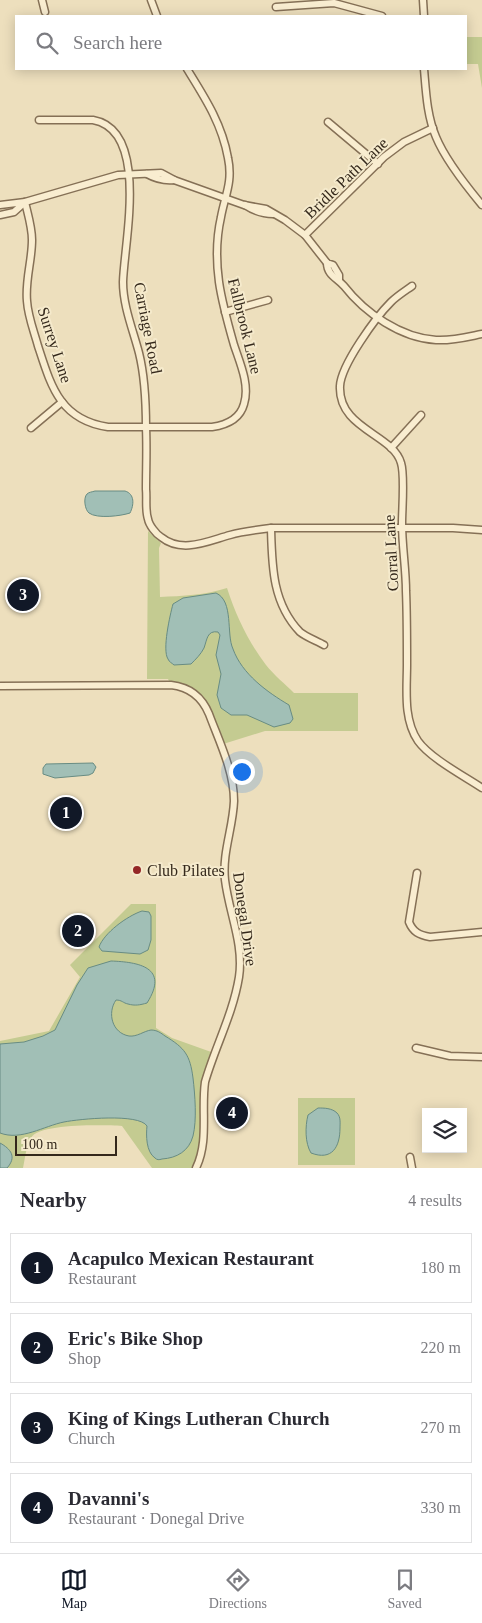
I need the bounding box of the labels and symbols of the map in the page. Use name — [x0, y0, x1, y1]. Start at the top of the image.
street label: Bridle Path Lane — [301, 134, 391, 222]
street label: Fallbrook Lane — [225, 276, 265, 376]
street label: Carriage Road — [130, 281, 165, 375]
street label: Surrey Lane — [34, 305, 75, 385]
street label: Corral Lane — [381, 514, 401, 592]
pin: 3 — [7, 576, 39, 614]
your location — [229, 759, 255, 785]
pin: 1 — [50, 794, 82, 832]
place label: Club Pilates — [147, 862, 225, 879]
marker: Club Pilates — [131, 864, 143, 876]
street label: Donegal Drive — [229, 871, 260, 967]
pin: 2 — [62, 912, 94, 950]
pin: 4 — [216, 1094, 248, 1132]
scale bar — [15, 1133, 118, 1156]

